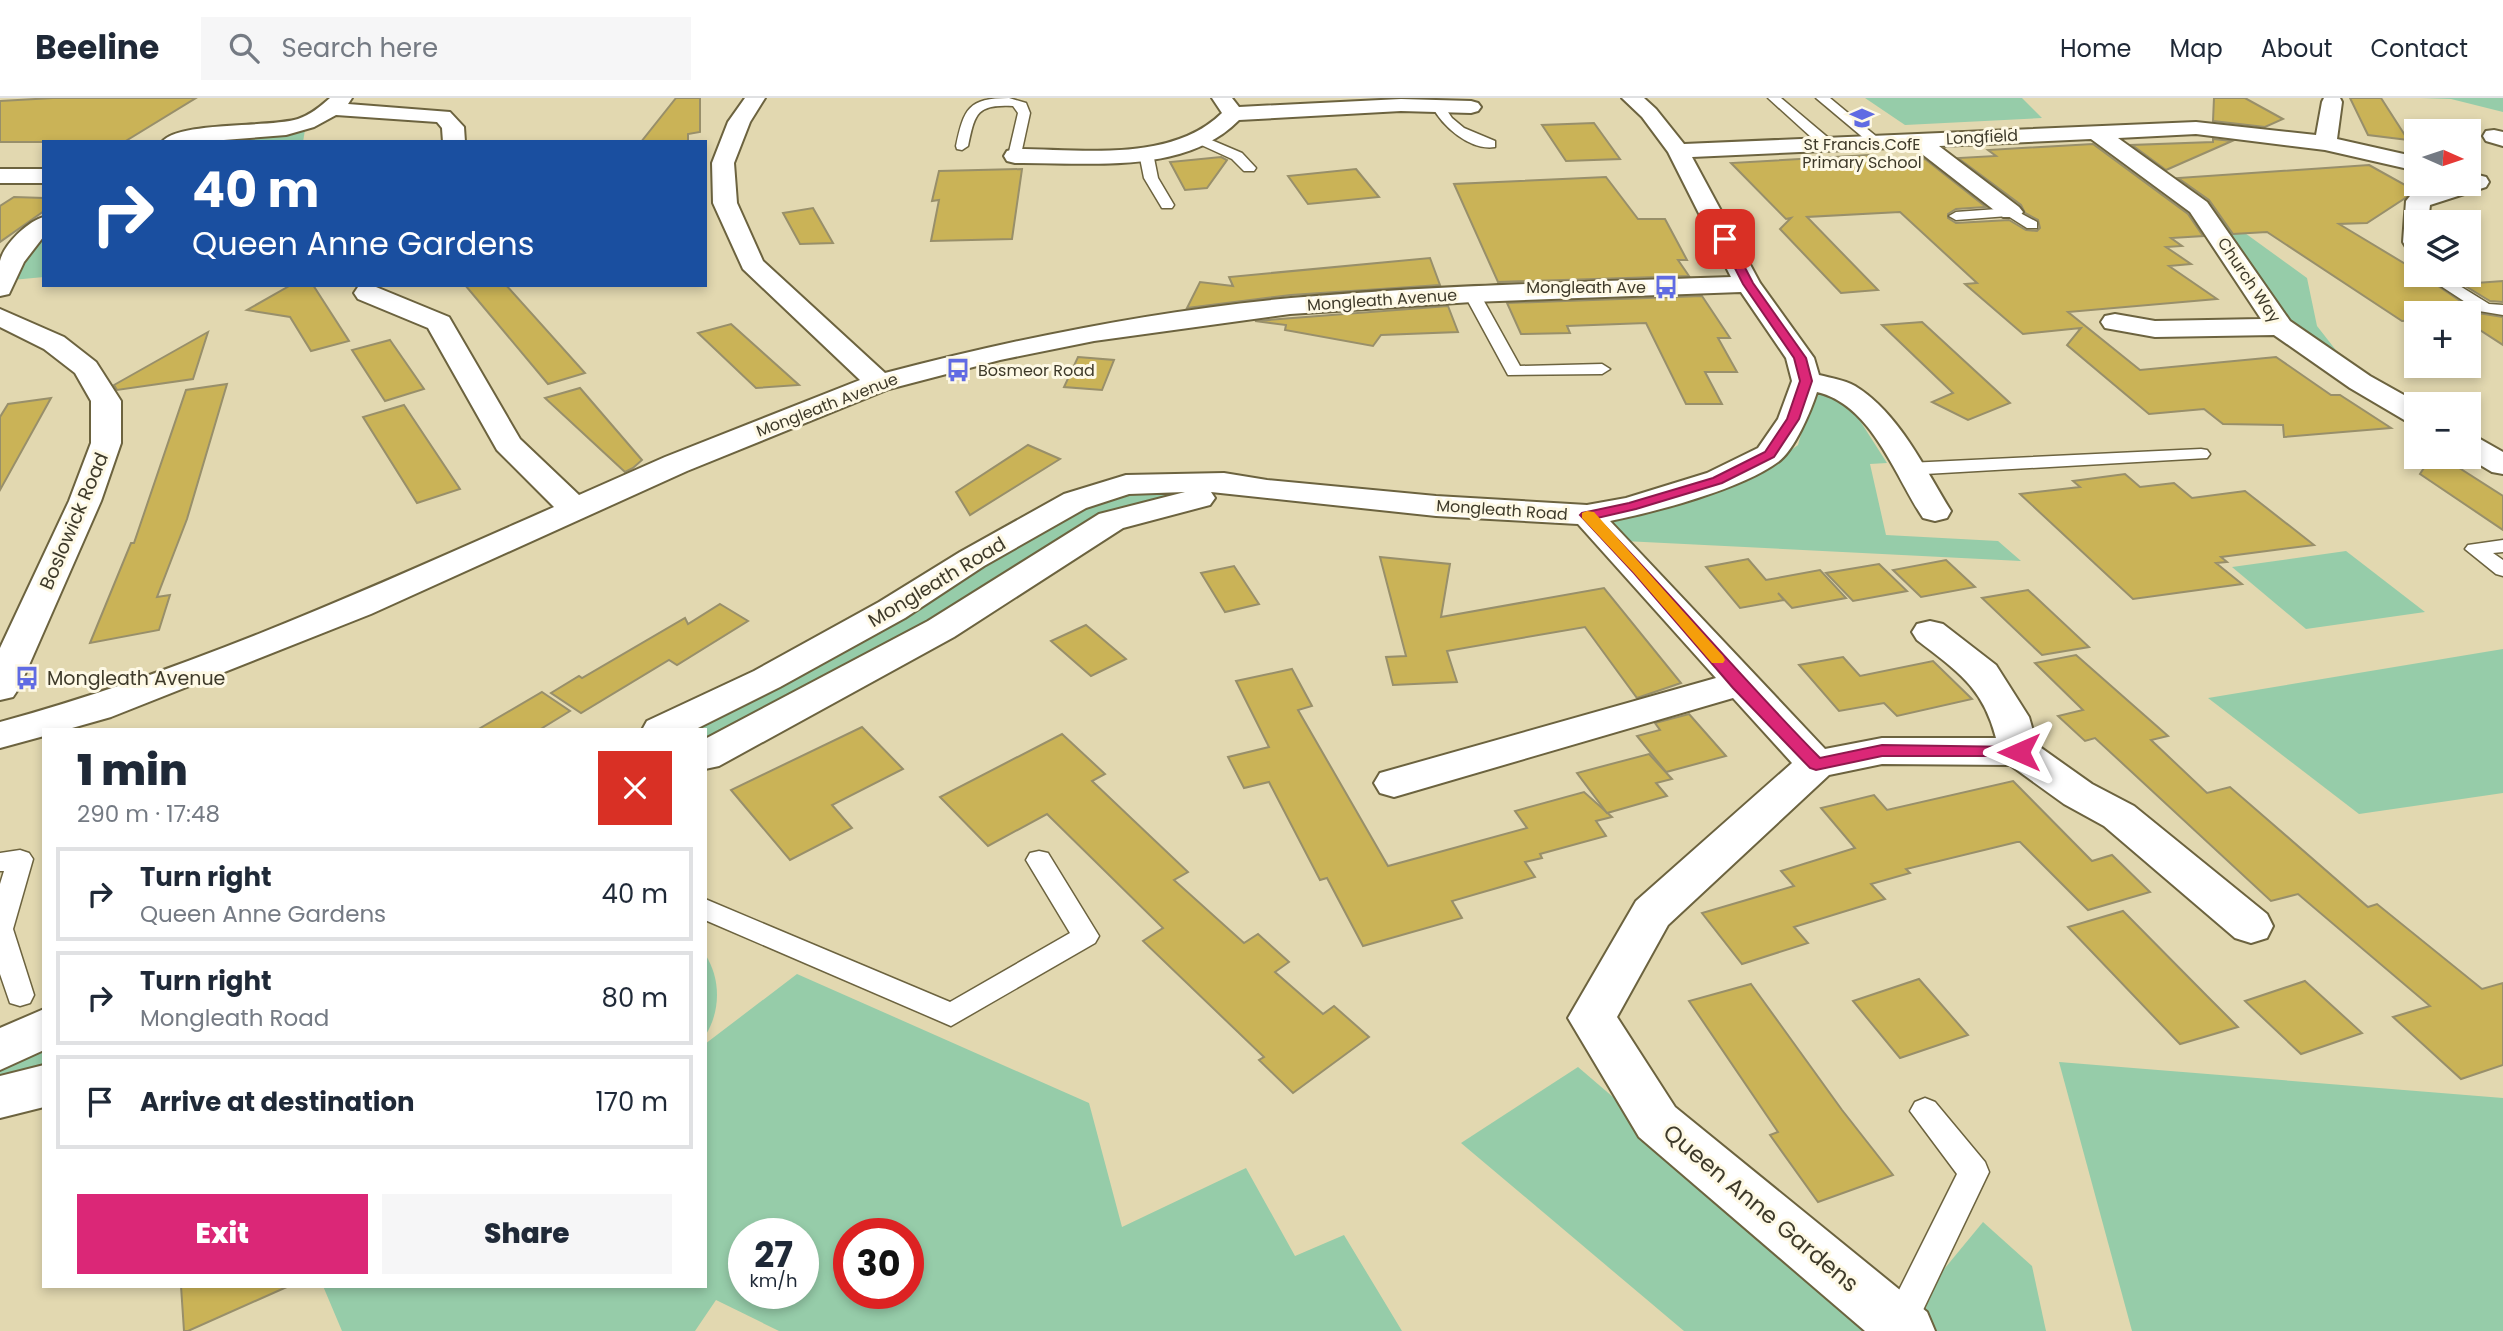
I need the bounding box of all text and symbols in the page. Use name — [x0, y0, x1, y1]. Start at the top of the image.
search box — [201, 17, 691, 80]
text: Beeline — [35, 24, 159, 71]
icon: search — [225, 29, 263, 67]
text: Search here — [281, 30, 438, 66]
text: Home — [2060, 32, 2132, 65]
text: Map — [2170, 32, 2223, 65]
text: About — [2261, 32, 2332, 65]
text: Contact — [2370, 32, 2468, 65]
school or university icon: St Francis CofE Primary School — [1848, 104, 1876, 132]
north arrow — [2404, 119, 2482, 196]
map controls — [2404, 119, 2481, 469]
street label: Longfield — [1945, 124, 2019, 150]
place label: St Francis CofE Primary School — [1802, 133, 1922, 174]
text: 40 m — [192, 156, 319, 224]
icon: right — [77, 168, 168, 259]
pin — [1695, 209, 1755, 269]
button: layers — [2404, 210, 2481, 287]
icon: arrive — [1706, 220, 1744, 258]
text: Queen Anne Gardens — [192, 221, 534, 266]
street label: Church Way — [2212, 233, 2286, 327]
bus stop icon: Mongleath Ave — [1652, 273, 1680, 301]
place label: Mongleath Ave — [1526, 276, 1646, 299]
street label: Mongleath Avenue — [1306, 283, 1458, 317]
button: + — [2404, 301, 2481, 378]
bus stop icon: Bosmeor Road — [944, 356, 972, 384]
place label: Bosmeor Road — [978, 359, 1095, 382]
street label: Mongleath Avenue — [753, 367, 901, 443]
button: − — [2404, 392, 2481, 469]
street label: Boslowick Road — [33, 448, 115, 594]
street label: Mongleath Road — [1436, 494, 1568, 526]
street label: Mongleath Road — [863, 530, 1011, 634]
bus stop icon: Mongleath Avenue — [13, 664, 41, 692]
place label: Mongleath Avenue — [47, 665, 225, 692]
position arrow — [1982, 715, 2056, 789]
text: 1 min — [77, 741, 188, 800]
button: close — [598, 751, 672, 825]
text: 290 m · 17:48 — [77, 798, 220, 830]
text: Turn right — [140, 859, 272, 895]
icon: right — [81, 875, 119, 913]
text: 40 m — [602, 876, 668, 912]
text: Queen Anne Gardens — [140, 898, 386, 930]
text: Turn right — [140, 963, 272, 999]
icon: right — [81, 979, 119, 1017]
text: 80 m — [602, 980, 668, 1016]
text: Mongleath Road — [140, 1002, 329, 1034]
icon: arrive — [81, 1083, 119, 1121]
text: Arrive at destination — [140, 1084, 415, 1120]
text: 170 m — [595, 1084, 668, 1120]
street label: Queen Anne Gardens — [1656, 1117, 1866, 1299]
button: Exit — [77, 1194, 368, 1274]
button: Share — [382, 1194, 672, 1274]
speed limit sign: 30 — [833, 1218, 924, 1309]
text: 27 — [754, 1230, 793, 1279]
text: km/h — [750, 1268, 797, 1293]

